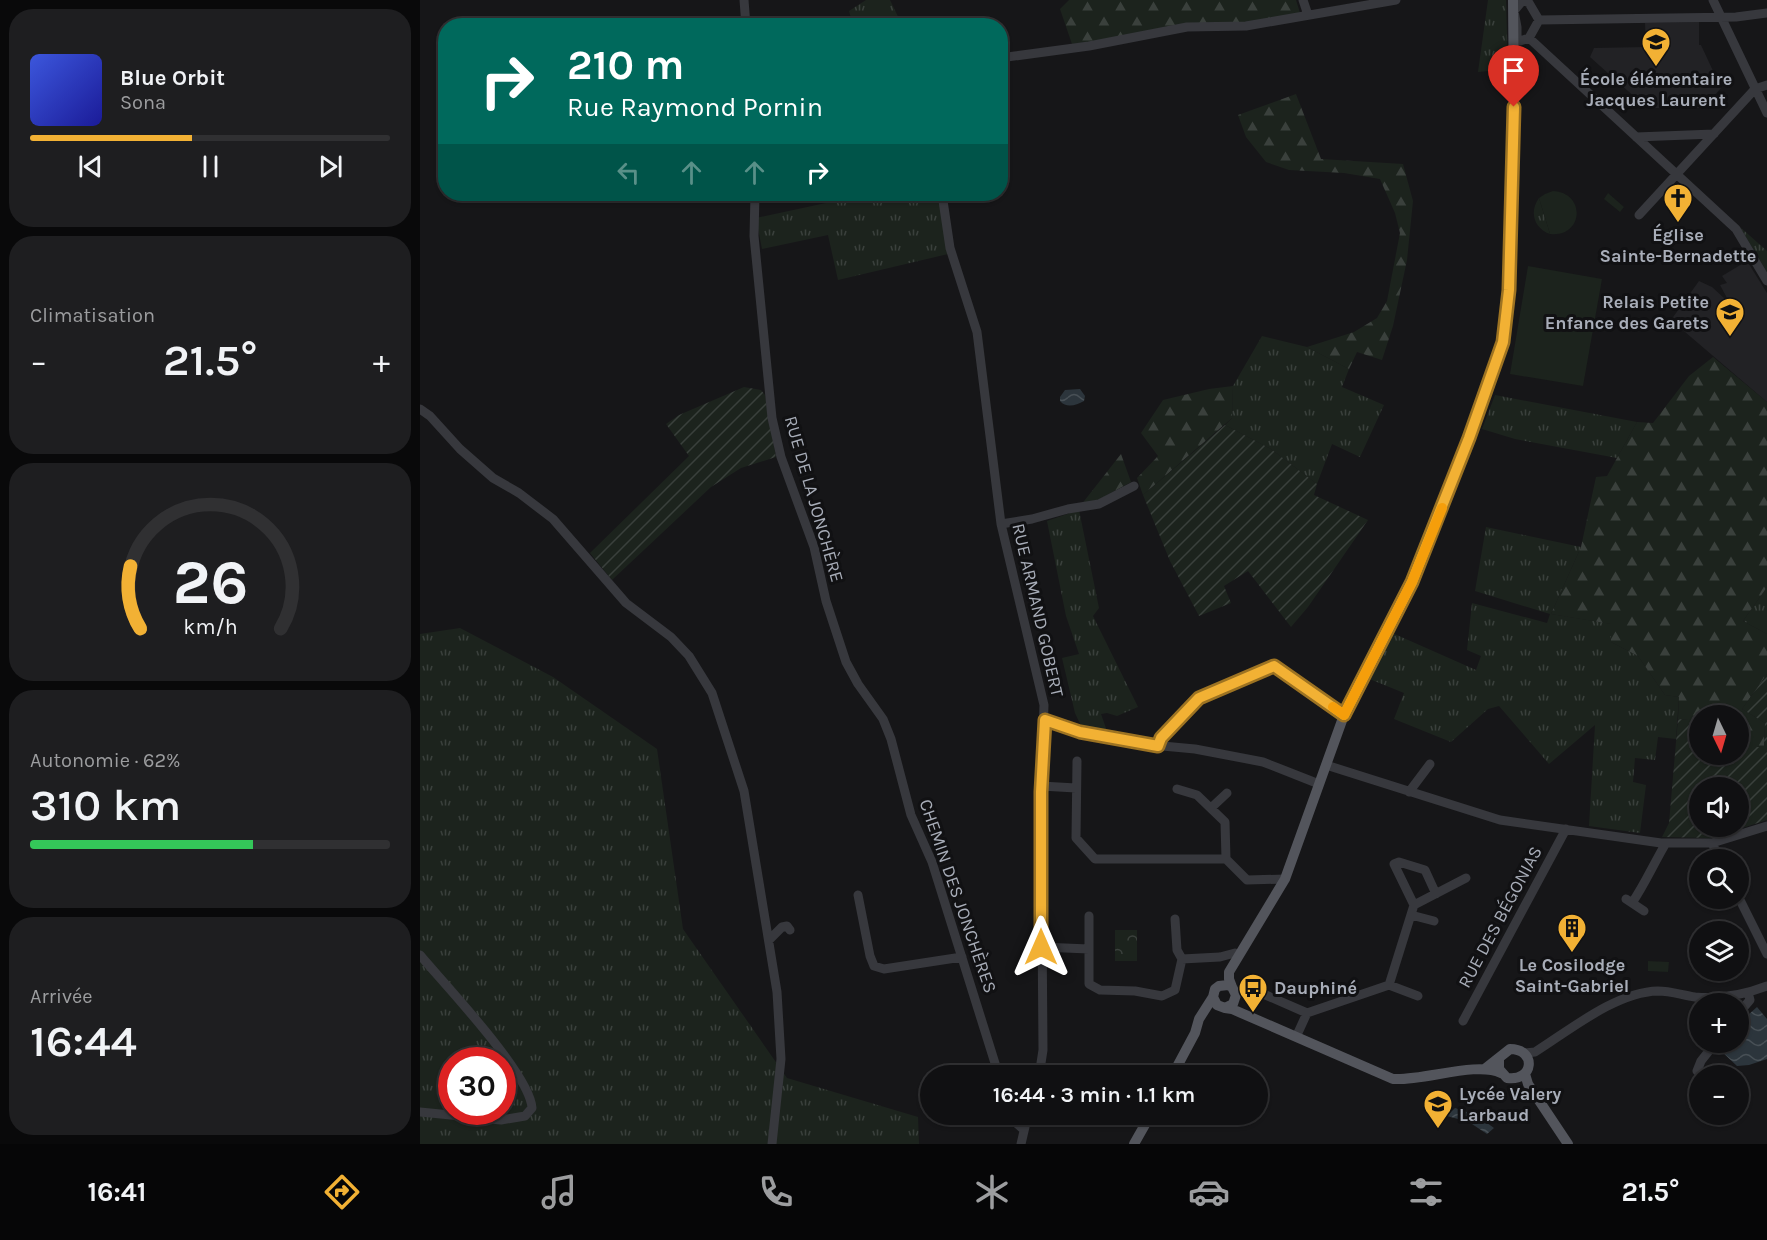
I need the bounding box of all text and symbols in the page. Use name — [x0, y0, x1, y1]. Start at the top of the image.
school or university icon: École élémentaire Jacques Laurent — [1640, 26, 1672, 68]
text: 210 m — [567, 40, 684, 90]
icon: right — [468, 42, 546, 120]
pin — [1488, 45, 1539, 107]
icon: arrive — [1497, 54, 1530, 87]
text: Blue Orbit — [120, 65, 225, 91]
place label: École élémentaire Jacques Laurent — [1580, 67, 1732, 111]
text: Sona — [120, 91, 166, 114]
text: Rue Raymond Pornin — [567, 91, 823, 123]
icon: previous — [74, 150, 107, 183]
icon: pause — [194, 150, 227, 183]
icon: next — [314, 150, 347, 183]
icon: left — [612, 156, 645, 189]
icon: ahead — [675, 156, 708, 189]
icon: ahead — [738, 156, 771, 189]
icon: right — [801, 156, 834, 189]
church icon: Église Sainte-Bernadette — [1662, 182, 1694, 224]
place label: Église Sainte-Bernadette — [1600, 223, 1756, 267]
place label: Relais Petite Enfance des Garets — [1545, 291, 1709, 334]
school or university icon: Relais Petite Enfance des Garets — [1714, 296, 1746, 338]
text: Climatisation — [30, 304, 155, 327]
text: 21.5° — [163, 334, 257, 386]
text: − — [30, 342, 47, 380]
text: + — [373, 342, 390, 380]
street label: RUE DE LA JONCHÈRE — [780, 413, 849, 585]
street label: RUE ARMAND GOBERT — [1007, 521, 1069, 699]
text: 26 — [172, 546, 248, 619]
text: km/h — [183, 614, 237, 639]
north arrow — [1689, 705, 1749, 765]
map controls — [1689, 705, 1749, 1125]
text: Autonomie · 62% — [30, 749, 181, 772]
button: sound — [1689, 777, 1749, 837]
text: 310 km — [30, 779, 181, 831]
street label: CHEMIN DES JONCHÈRES — [914, 796, 1002, 996]
street label: RUE DES BÉGONIAS — [1452, 842, 1547, 992]
button: search — [1689, 849, 1749, 909]
building icon: Le Cosilodge Saint-Gabriel — [1556, 912, 1588, 954]
position arrow — [1009, 915, 1073, 979]
button: layers — [1689, 921, 1749, 981]
place label: Le Cosilodge Saint-Gabriel — [1515, 954, 1629, 997]
bus stop icon: Dauphiné — [1237, 972, 1269, 1014]
place label: Dauphiné — [1274, 977, 1357, 999]
text: Arrivée — [30, 985, 93, 1008]
button: + — [1689, 993, 1749, 1053]
text: 16:44 — [30, 1015, 137, 1067]
speed limit sign: 30 — [438, 1047, 516, 1125]
button: − — [1689, 1065, 1749, 1125]
text: 16:44 · 3 min · 1.1 km — [993, 1082, 1195, 1108]
place label: Lycée Valery Larbaud — [1459, 1083, 1561, 1126]
school or university icon: Lycée Valery Larbaud — [1422, 1088, 1454, 1130]
icon: directions — [321, 1171, 363, 1213]
icon: music — [538, 1171, 580, 1213]
icon: phone — [755, 1171, 797, 1213]
icon: climate — [971, 1171, 1013, 1213]
icon: car — [1188, 1171, 1230, 1213]
icon: filters — [1405, 1171, 1447, 1213]
text: 16:41 — [87, 1176, 146, 1208]
text: 21.5° — [1622, 1176, 1680, 1208]

